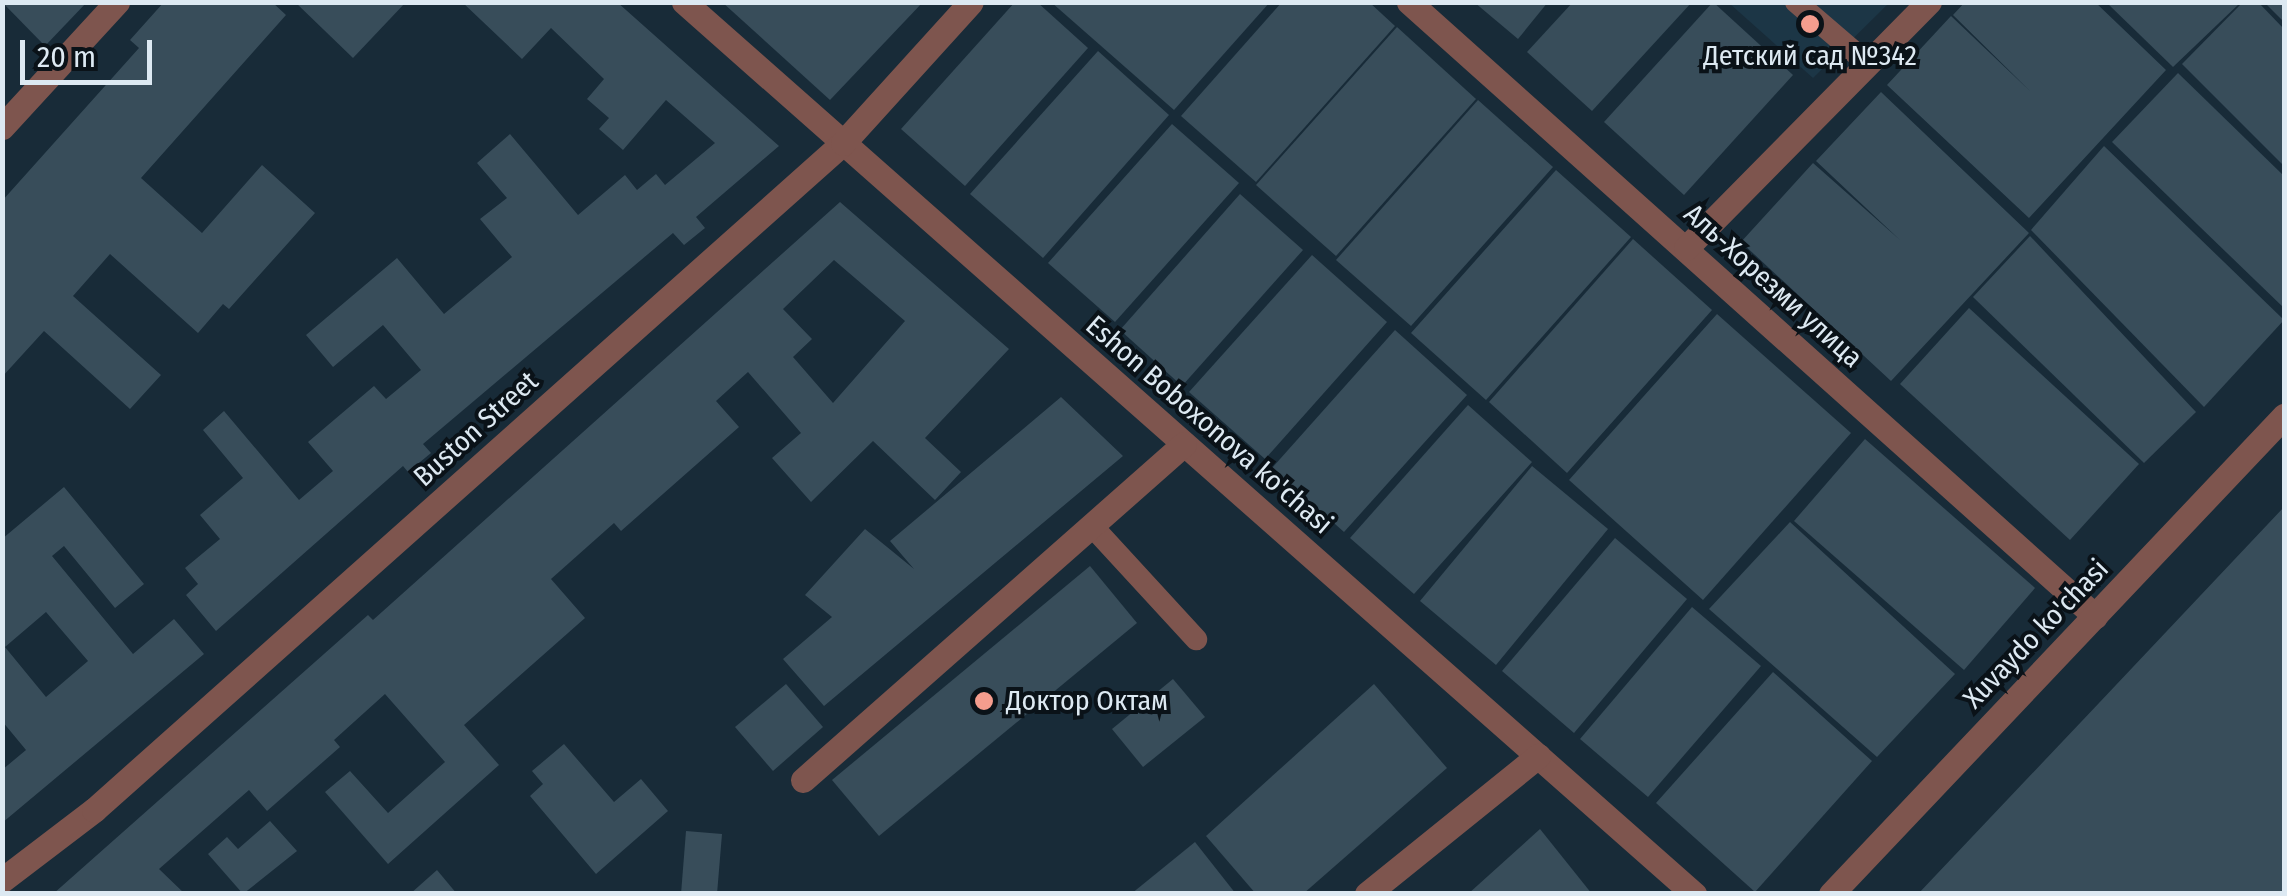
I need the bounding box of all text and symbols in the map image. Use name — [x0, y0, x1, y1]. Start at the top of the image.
marker: Детский сад №342 — [1799, 13, 1821, 35]
scale bar — [25, 20, 158, 82]
text: 20 m — [37, 39, 96, 75]
place label: Детский сад №342 — [1703, 39, 1917, 73]
street label: Аль-Хорезми улица — [1677, 197, 1869, 375]
street label: Eshon Boboxonova ko'chasi — [1079, 309, 1339, 541]
street label: Buston Street — [407, 364, 545, 494]
street label: Xuvaydo ko'chasi — [1957, 553, 2115, 715]
place label: Доктор Октам — [1006, 684, 1168, 718]
marker: Доктор Октам — [971, 688, 997, 714]

